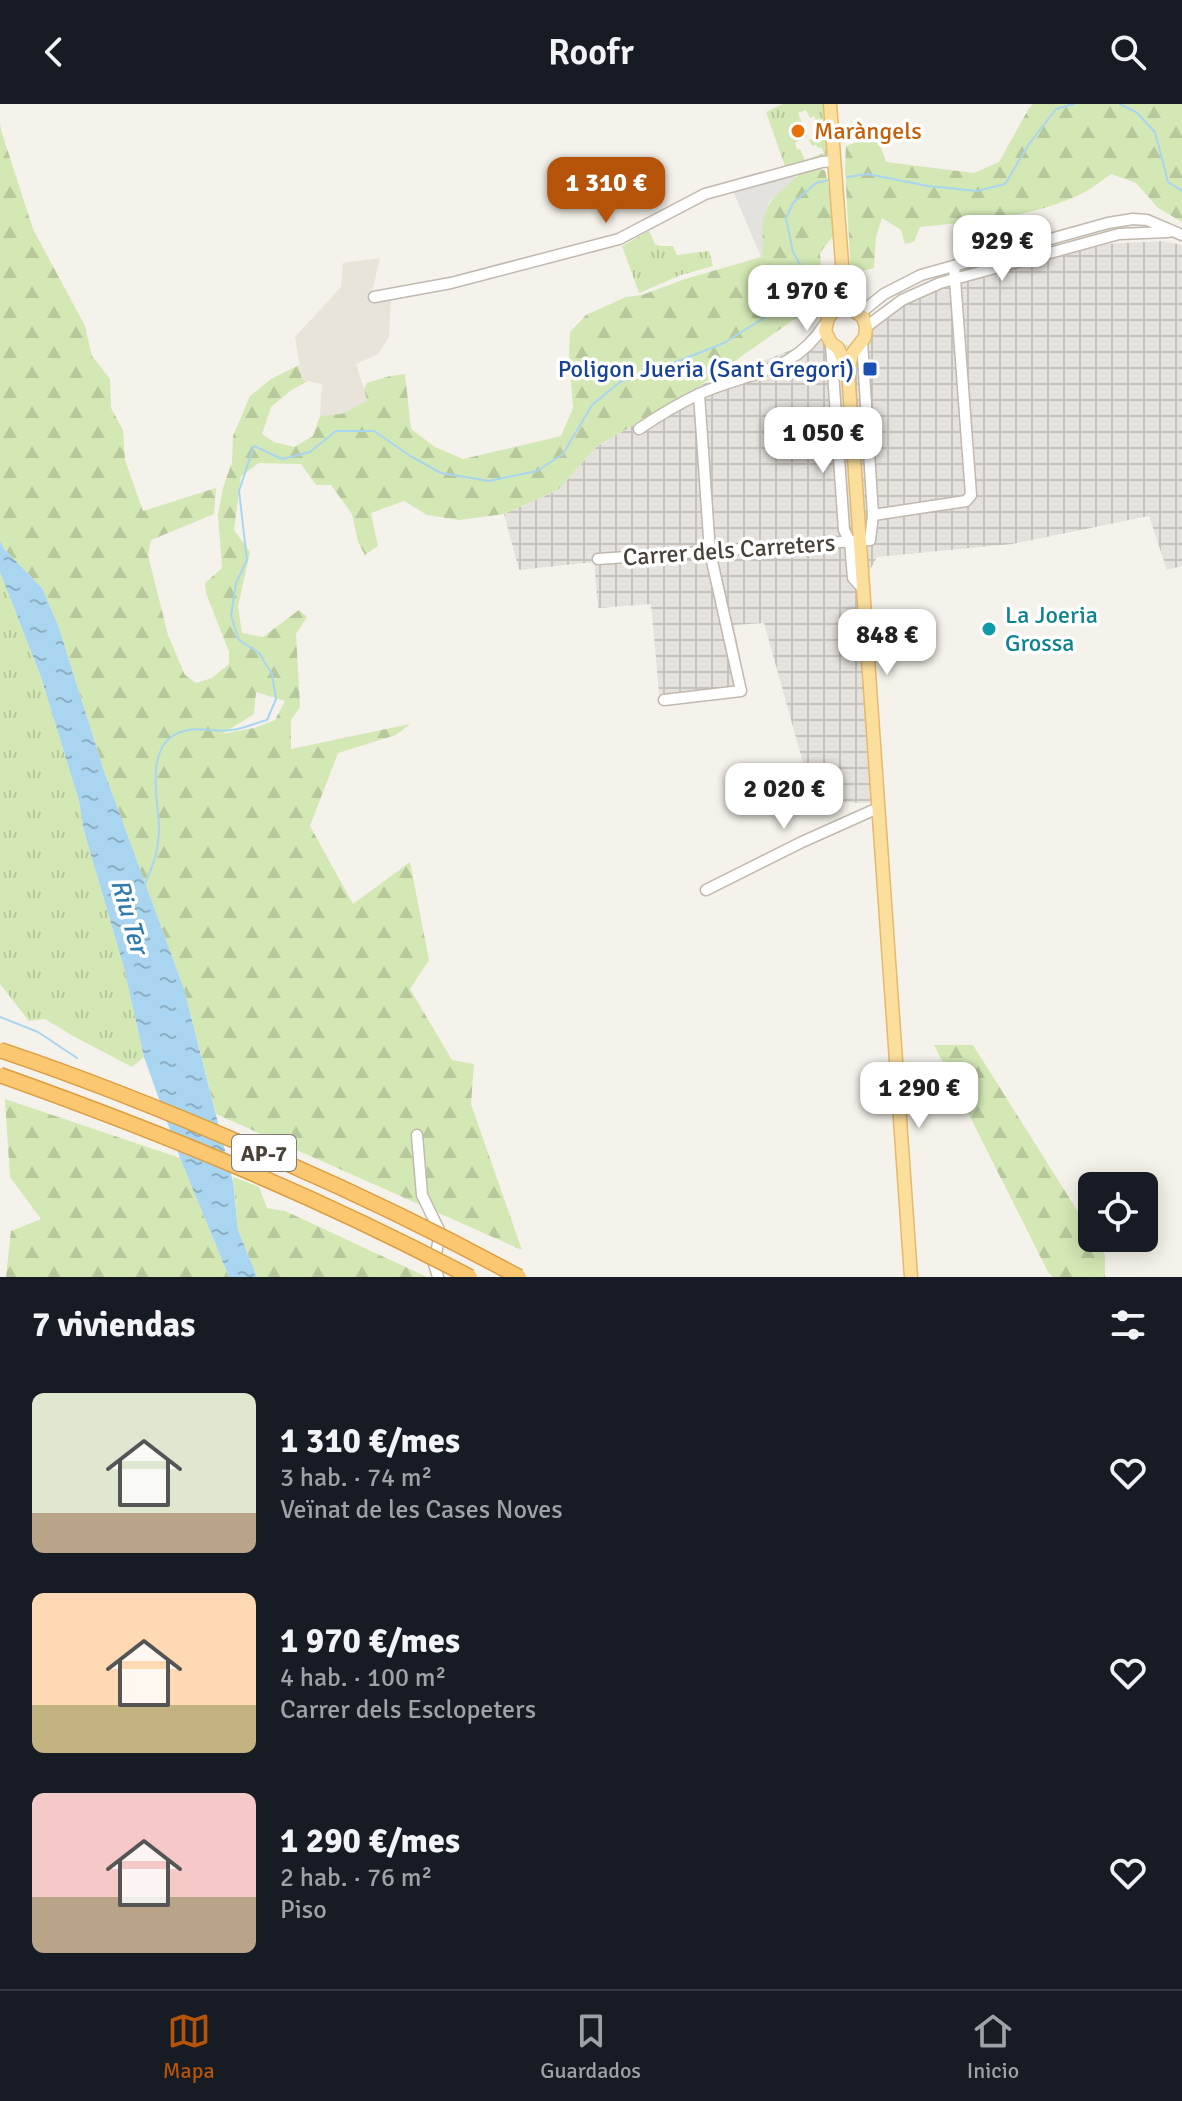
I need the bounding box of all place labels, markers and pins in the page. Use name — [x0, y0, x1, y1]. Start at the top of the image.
place label: Maràngels — [814, 116, 922, 146]
marker: Maràngels — [789, 122, 807, 140]
pin: 1 310 € — [532, 157, 680, 225]
pin: 929 € — [946, 215, 1058, 283]
pin: 1 970 € — [733, 265, 881, 333]
place label: Poligon Jueria (Sant Gregori) — [558, 354, 854, 384]
marker: Poligon Jueria (Sant Gregori) — [861, 360, 879, 378]
pin: 1 050 € — [749, 407, 897, 475]
place label: La Joeria Grossa — [1005, 600, 1098, 658]
pin: 848 € — [831, 609, 943, 677]
marker: La Joeria Grossa — [980, 620, 998, 638]
pin: 2 020 € — [710, 763, 858, 831]
pin: 1 290 € — [845, 1062, 993, 1130]

